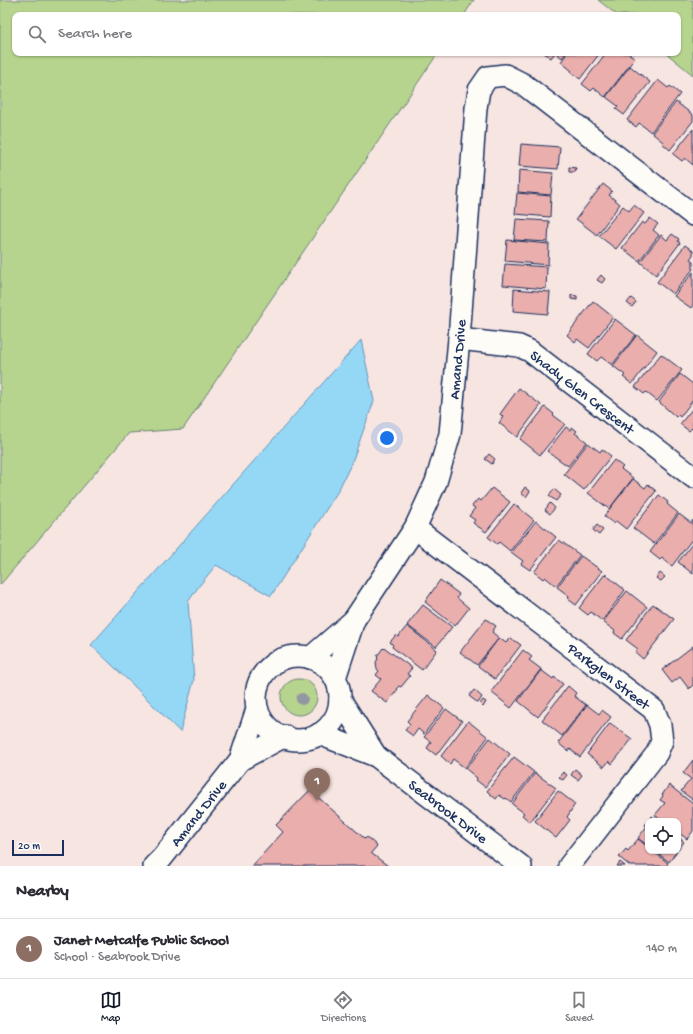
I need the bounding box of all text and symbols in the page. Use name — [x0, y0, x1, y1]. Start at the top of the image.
search box — [12, 12, 681, 56]
icon: search — [26, 23, 48, 45]
text: Search here — [58, 25, 132, 43]
street label: Amand Drive — [446, 319, 471, 400]
street label: Shady Glen Crescent — [526, 347, 639, 440]
your location — [377, 428, 397, 448]
street label: Parkglen Street — [562, 640, 654, 716]
pin: 1 — [304, 768, 330, 801]
street label: Amand Drive — [168, 777, 232, 851]
street label: Seabrook Drive — [404, 777, 491, 849]
map controls — [645, 818, 681, 854]
button: locate — [645, 818, 681, 854]
scale bar — [12, 838, 64, 857]
text: 20 m — [18, 841, 40, 853]
text: Nearby — [16, 882, 69, 902]
text: Janet Metcalfe Public School — [54, 932, 229, 950]
text: 1 — [26, 941, 32, 956]
text: 140 m — [646, 941, 677, 956]
text: School · Seabrook Drive — [54, 950, 180, 965]
tab: Map — [100, 989, 122, 1025]
tab: Directions — [321, 989, 366, 1025]
tab: Saved — [565, 989, 593, 1025]

